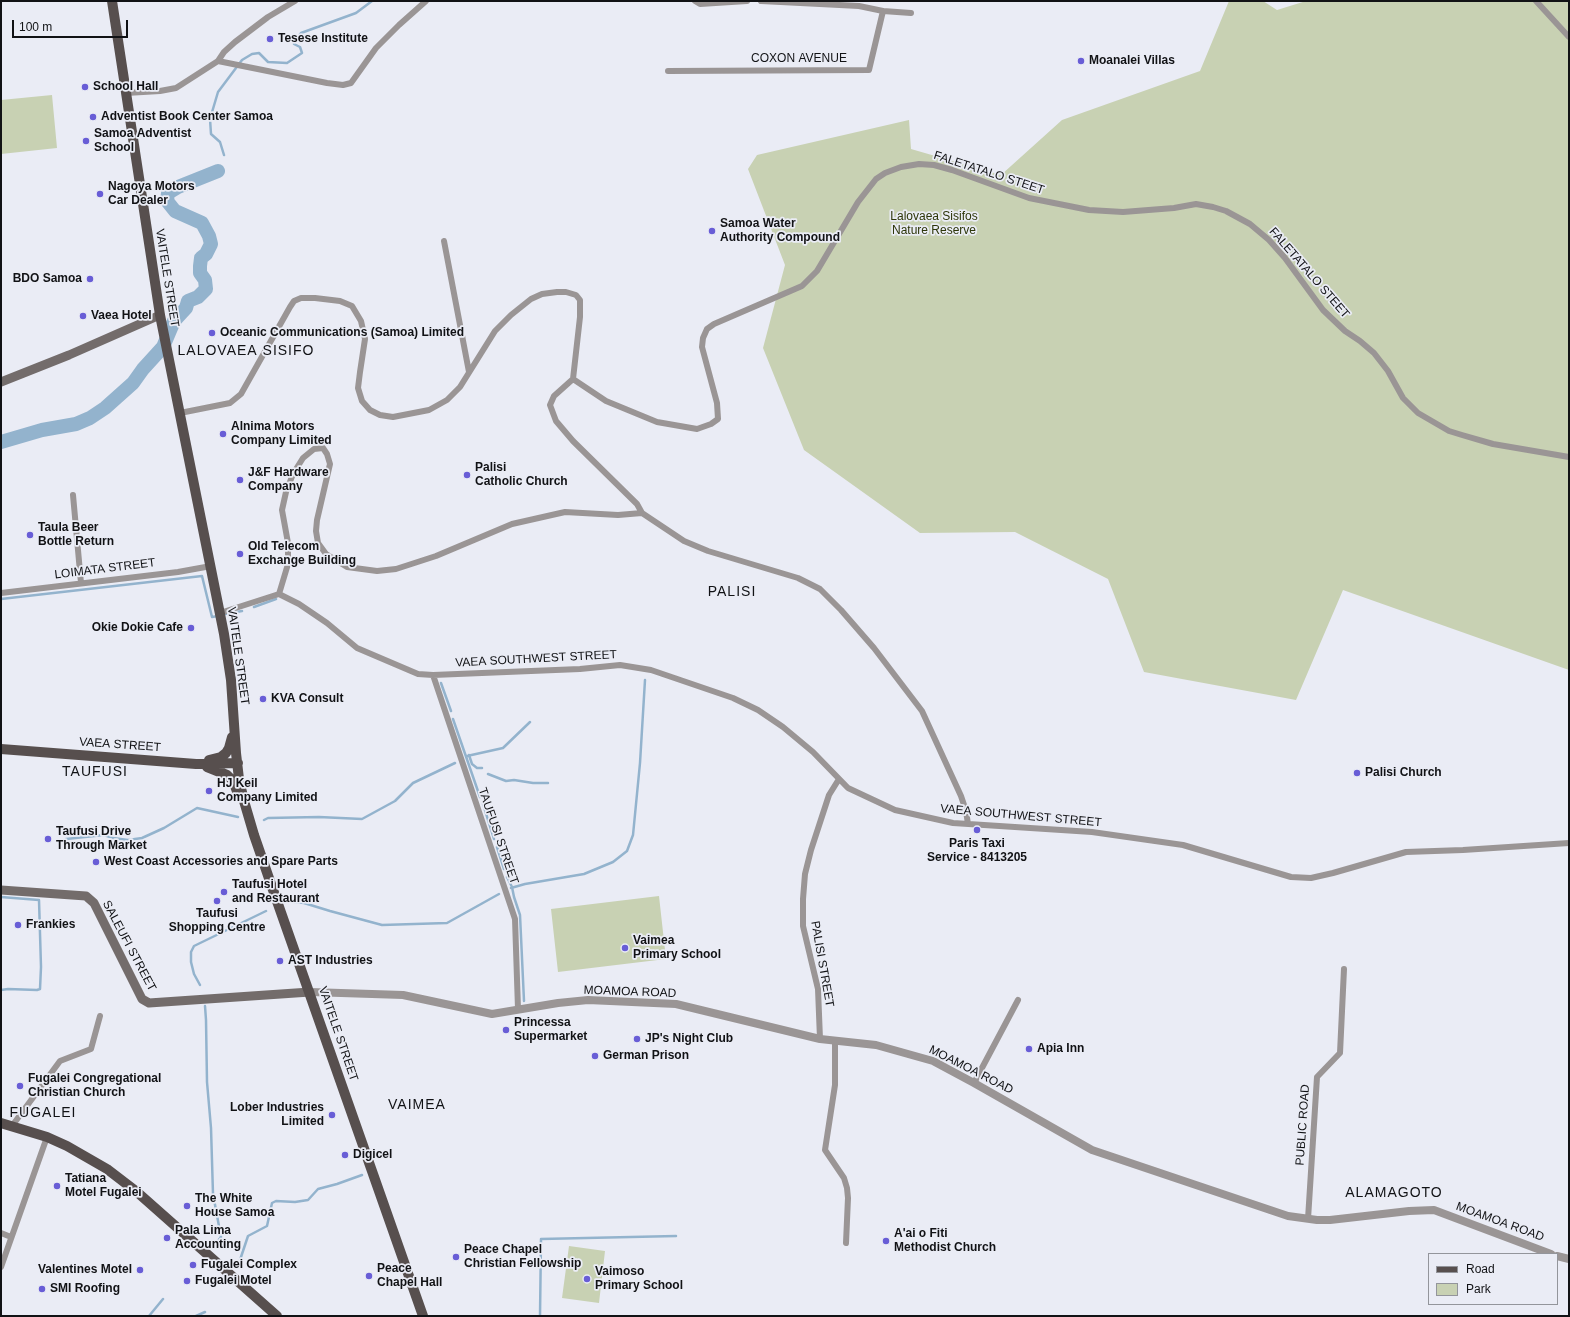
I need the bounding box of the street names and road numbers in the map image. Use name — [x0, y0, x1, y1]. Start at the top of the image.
street label: COXON AVENUE — [751, 52, 847, 66]
street label: FALETATALO STEET — [932, 148, 1046, 198]
street label: FALETATALO STEET — [1266, 225, 1352, 321]
street label: VAITELE STREET — [152, 228, 182, 328]
street label: LOIMATA STREET — [54, 556, 156, 582]
street label: VAITELE STREET — [224, 606, 252, 706]
street label: VAEA SOUTHWEST STREET — [455, 648, 617, 670]
street label: VAEA STREET — [79, 735, 161, 755]
street label: TAUFUSI STREET — [475, 786, 521, 886]
street label: VAEA SOUTHWEST STREET — [940, 802, 1102, 830]
street label: SALEUFI STREET — [99, 898, 159, 994]
street label: PALISI STREET — [807, 920, 837, 1008]
street label: MOAMOA ROAD — [583, 983, 677, 1001]
street label: VAITELE STREET — [315, 985, 361, 1083]
street label: MOAMOA ROAD — [926, 1043, 1016, 1097]
street label: PUBLIC ROAD — [1293, 1084, 1313, 1166]
street label: MOAMOA ROAD — [1454, 1199, 1546, 1245]

